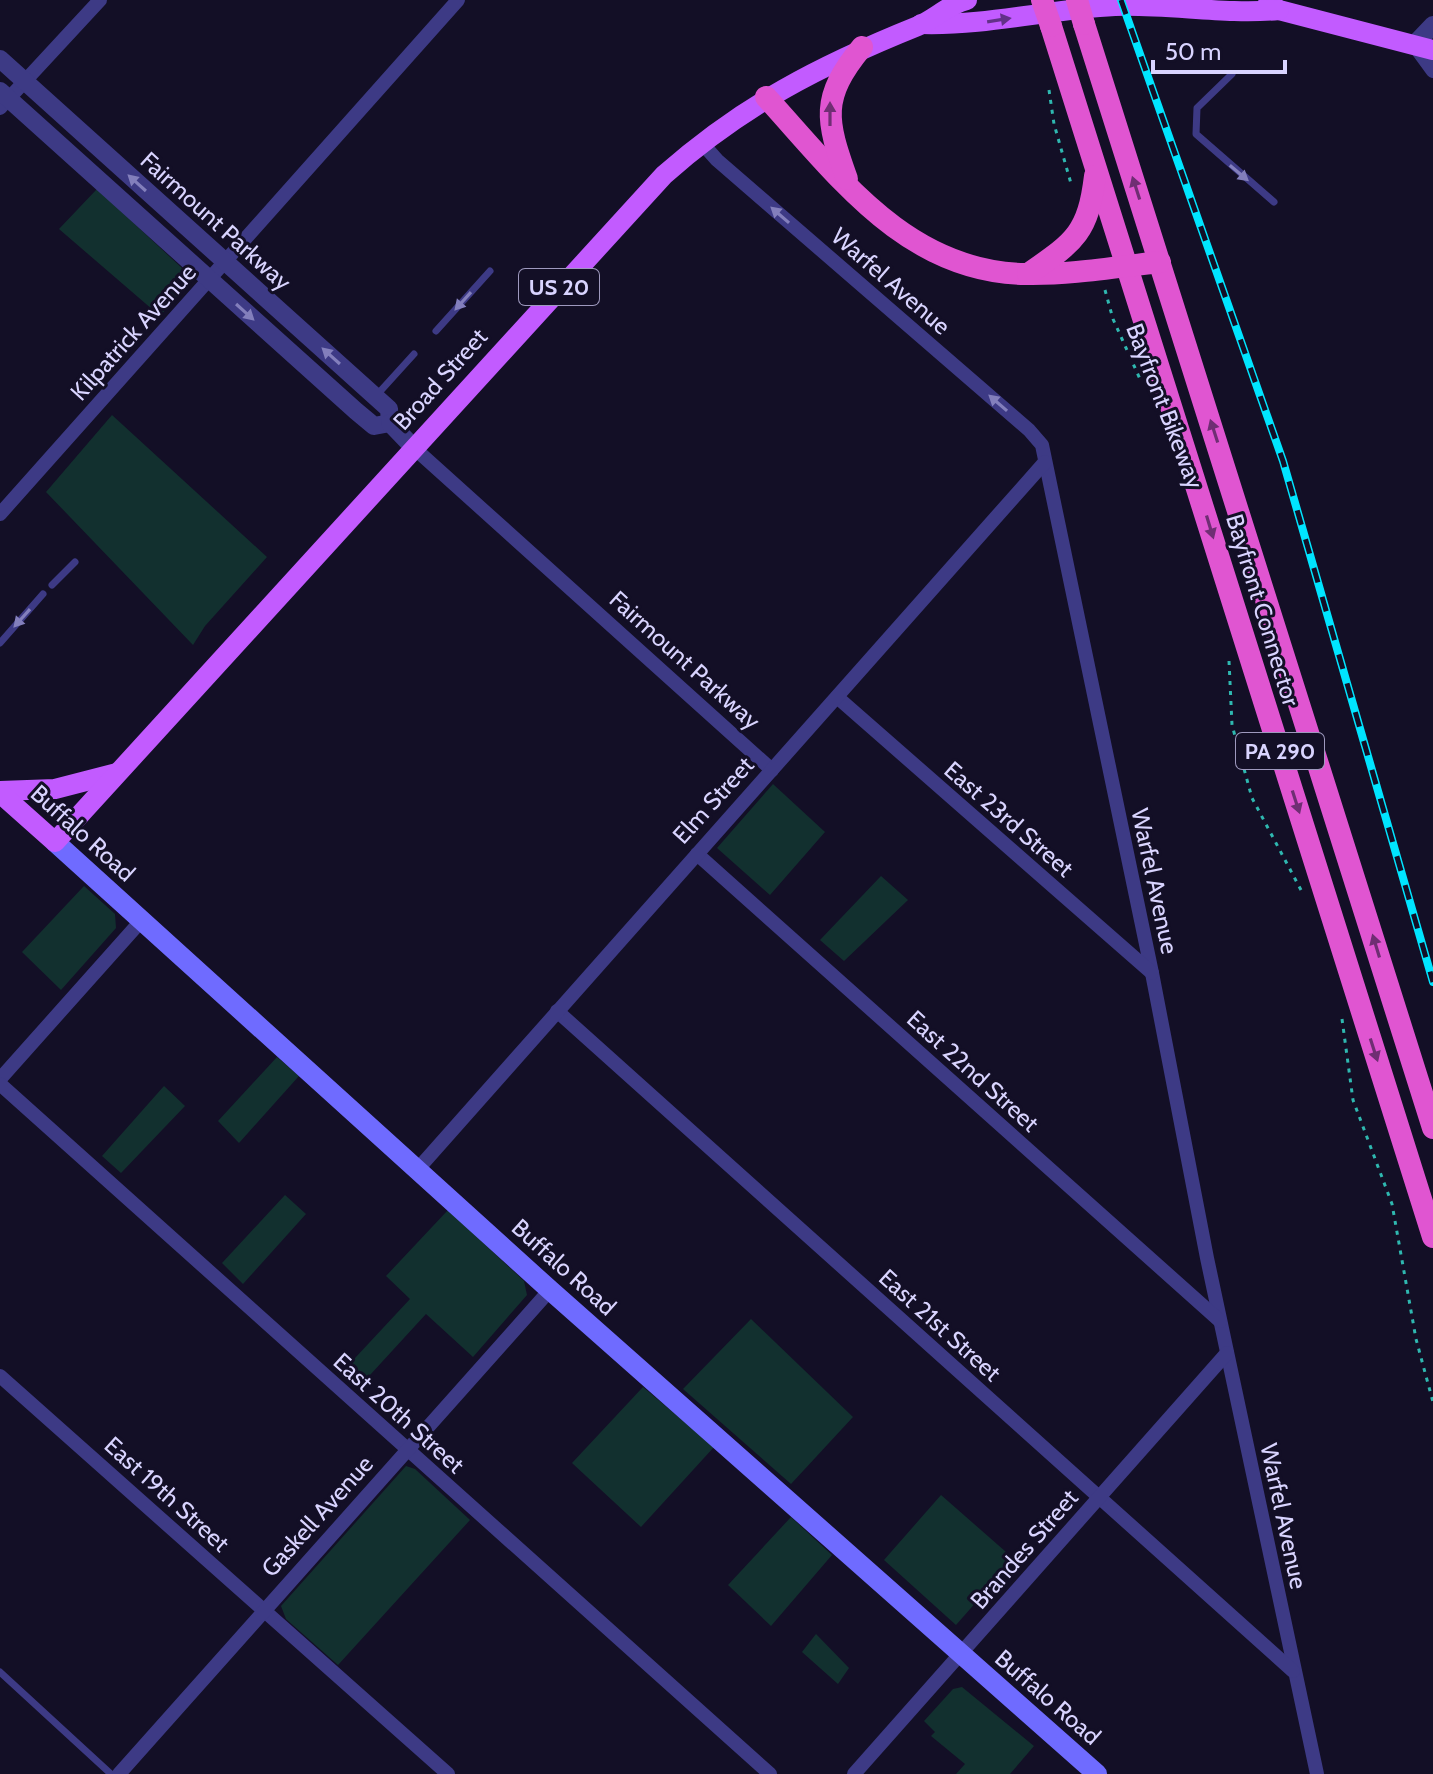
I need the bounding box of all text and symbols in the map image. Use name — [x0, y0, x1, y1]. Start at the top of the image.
one-way arrow — [986, 13, 1011, 25]
scale bar — [1153, 24, 1285, 74]
text: 50 m — [1165, 37, 1221, 66]
one-way arrow — [824, 101, 836, 126]
street label: Fairmount Parkway — [135, 146, 297, 296]
one-way arrow — [1228, 164, 1248, 181]
one-way arrow — [128, 174, 147, 192]
one-way arrow — [1130, 176, 1142, 200]
one-way arrow — [771, 207, 791, 224]
street label: Warfel Avenue — [826, 222, 956, 340]
street label: Kilpatrick Avenue — [64, 258, 202, 406]
road number: US 20 — [519, 269, 599, 305]
one-way arrow — [455, 290, 472, 310]
one-way arrow — [236, 302, 255, 320]
street label: Bayfront Bikeway — [1120, 319, 1210, 493]
street label: Broad Street — [387, 322, 493, 436]
one-way arrow — [321, 348, 340, 366]
one-way arrow — [989, 395, 1009, 412]
one-way arrow — [1207, 419, 1219, 443]
street label: Bayfront Connector — [1220, 511, 1306, 710]
one-way arrow — [1204, 516, 1216, 540]
street label: Fairmount Parkway — [604, 585, 766, 735]
one-way arrow — [13, 609, 31, 628]
road number: PA 290 — [1236, 733, 1324, 769]
street label: Elm Street — [666, 751, 760, 849]
street label: East 23rd Street — [939, 755, 1079, 883]
street label: Buffalo Road — [25, 779, 141, 887]
one-way arrow — [1291, 790, 1303, 814]
street label: Warfel Avenue — [1125, 806, 1185, 956]
one-way arrow — [1369, 934, 1382, 958]
street label: East 22nd Street — [901, 1004, 1045, 1138]
one-way arrow — [1368, 1038, 1381, 1062]
street label: Buffalo Road — [506, 1213, 622, 1321]
street label: East 21st Street — [873, 1263, 1007, 1387]
street label: East 20th Street — [328, 1347, 470, 1479]
street label: East 19th Street — [99, 1430, 235, 1558]
street label: Warfel Avenue — [1254, 1441, 1314, 1591]
street label: Gaskell Avenue — [255, 1449, 379, 1583]
street label: Brandes Street — [964, 1483, 1084, 1615]
street label: Buffalo Road — [989, 1643, 1107, 1751]

